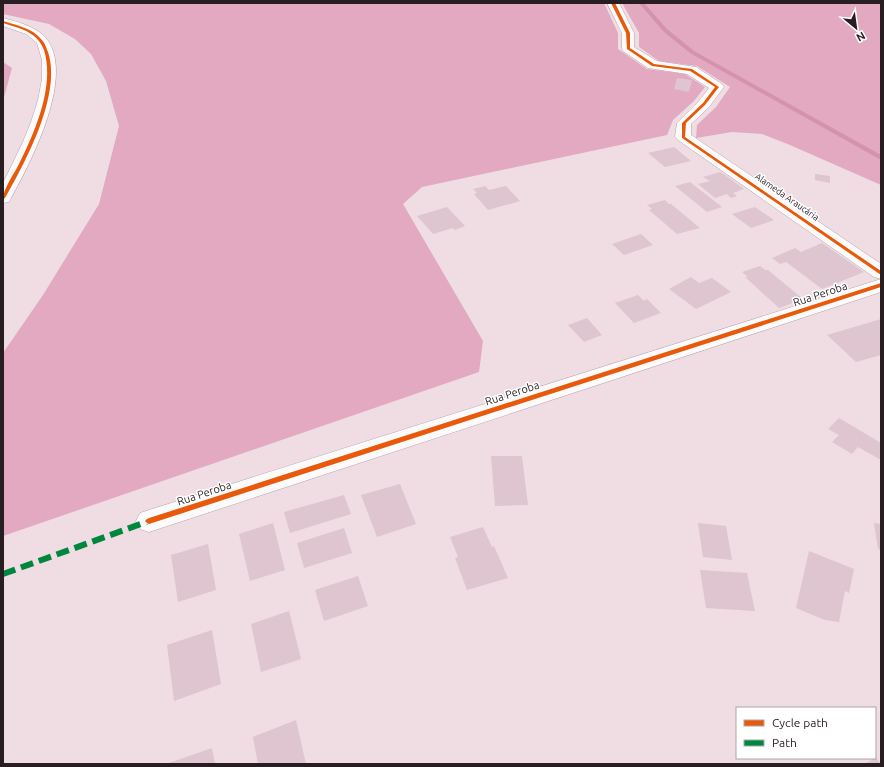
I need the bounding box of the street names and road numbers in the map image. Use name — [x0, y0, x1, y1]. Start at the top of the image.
street label: Alameda Araucária — [753, 171, 821, 223]
street label: Rua Peroba — [791, 280, 849, 308]
street label: Rua Peroba — [483, 379, 541, 407]
street label: Rua Peroba — [175, 479, 233, 507]

